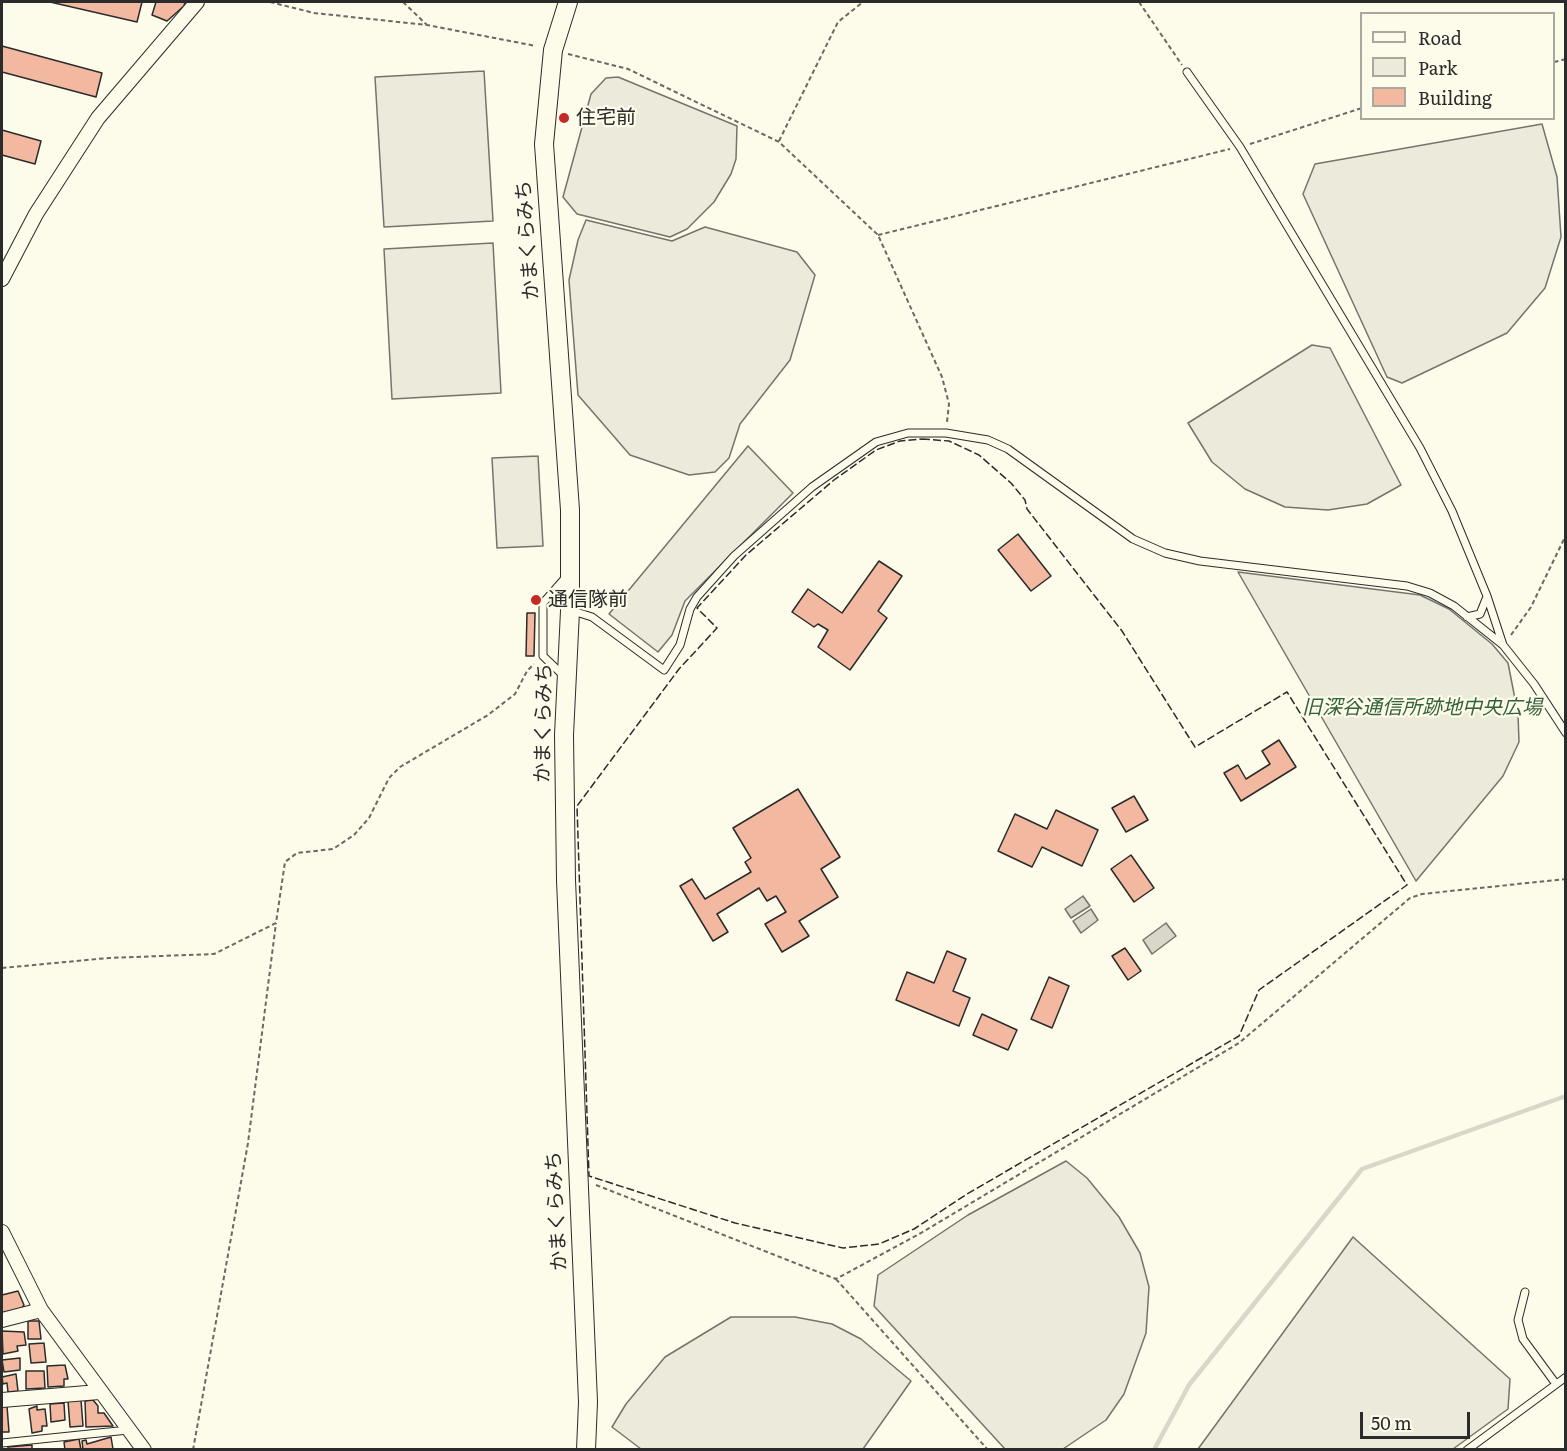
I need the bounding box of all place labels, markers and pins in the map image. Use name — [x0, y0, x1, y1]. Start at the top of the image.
place label: 住宅前 — [576, 106, 636, 130]
marker: 住宅前 — [557, 111, 571, 125]
place label: 通信隊前 — [548, 588, 628, 612]
marker: 通信隊前 — [529, 593, 543, 607]

